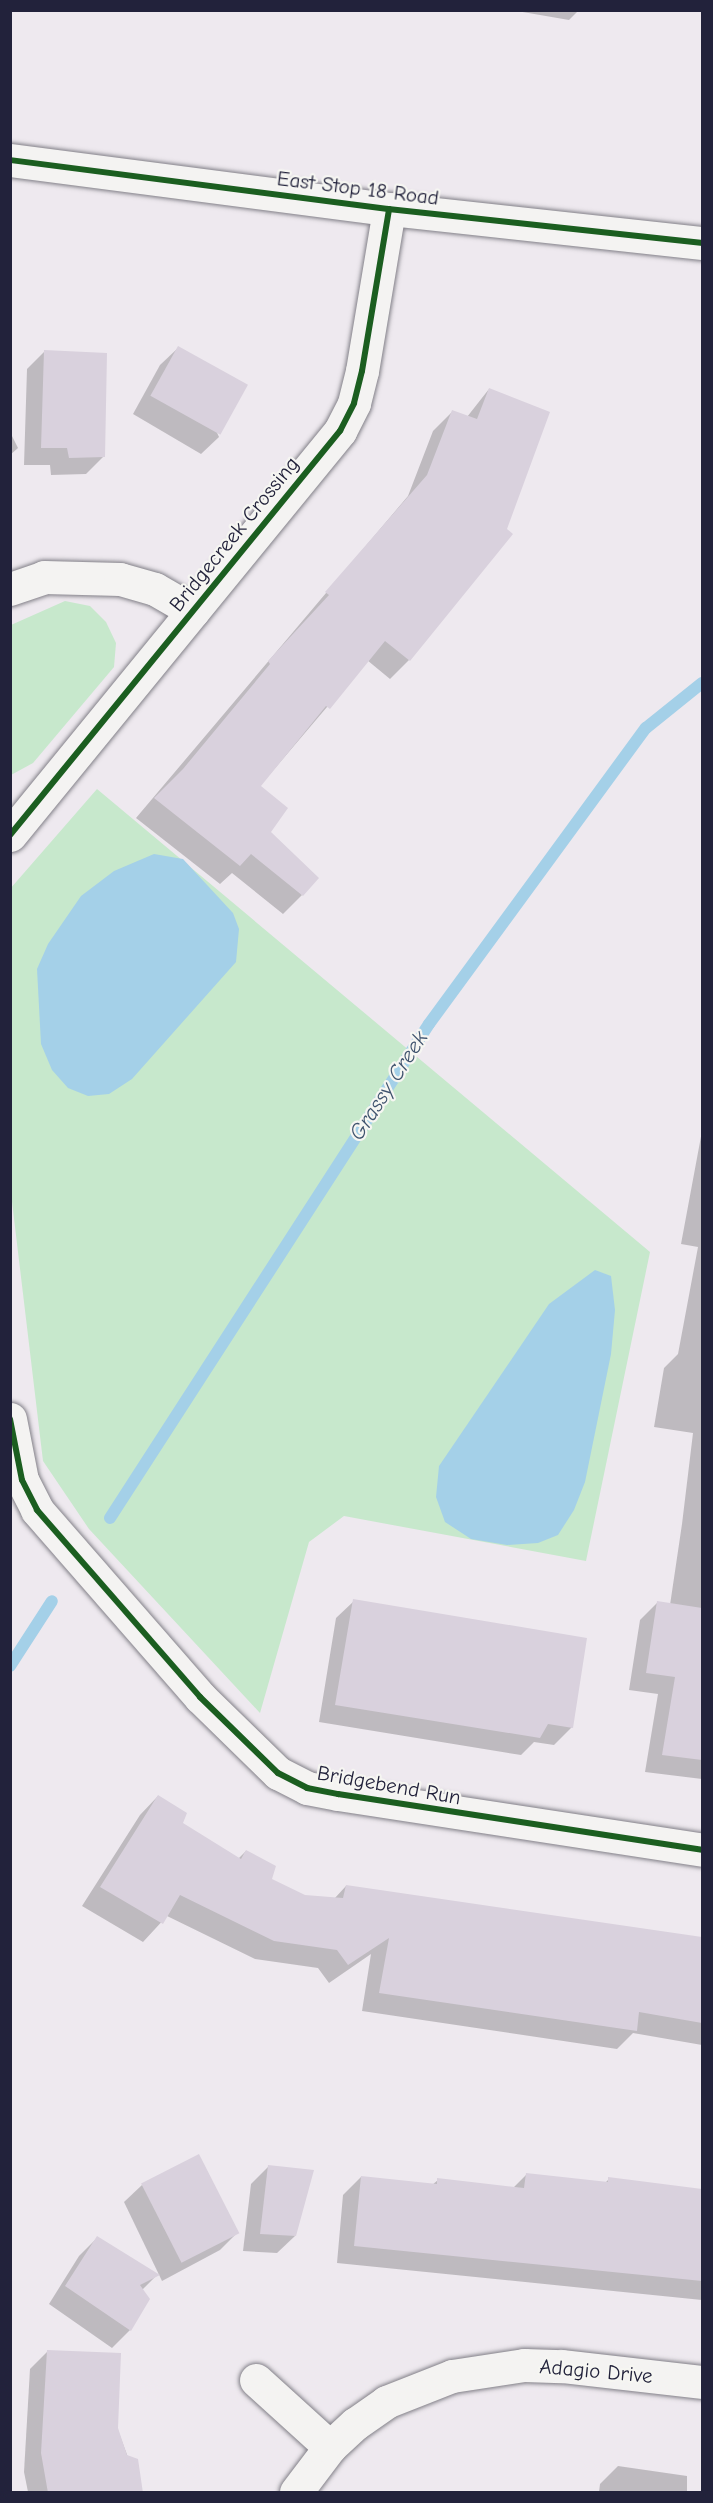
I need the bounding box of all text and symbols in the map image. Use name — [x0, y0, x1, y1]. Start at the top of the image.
street label: East Stop 18 Road — [276, 166, 440, 210]
street label: Bridgecreek Crossing — [164, 451, 304, 617]
water label: Grassy Creek — [344, 1026, 434, 1146]
street label: Bridgebend Run — [315, 1760, 463, 1810]
street label: Adagio Drive — [538, 2354, 654, 2388]

